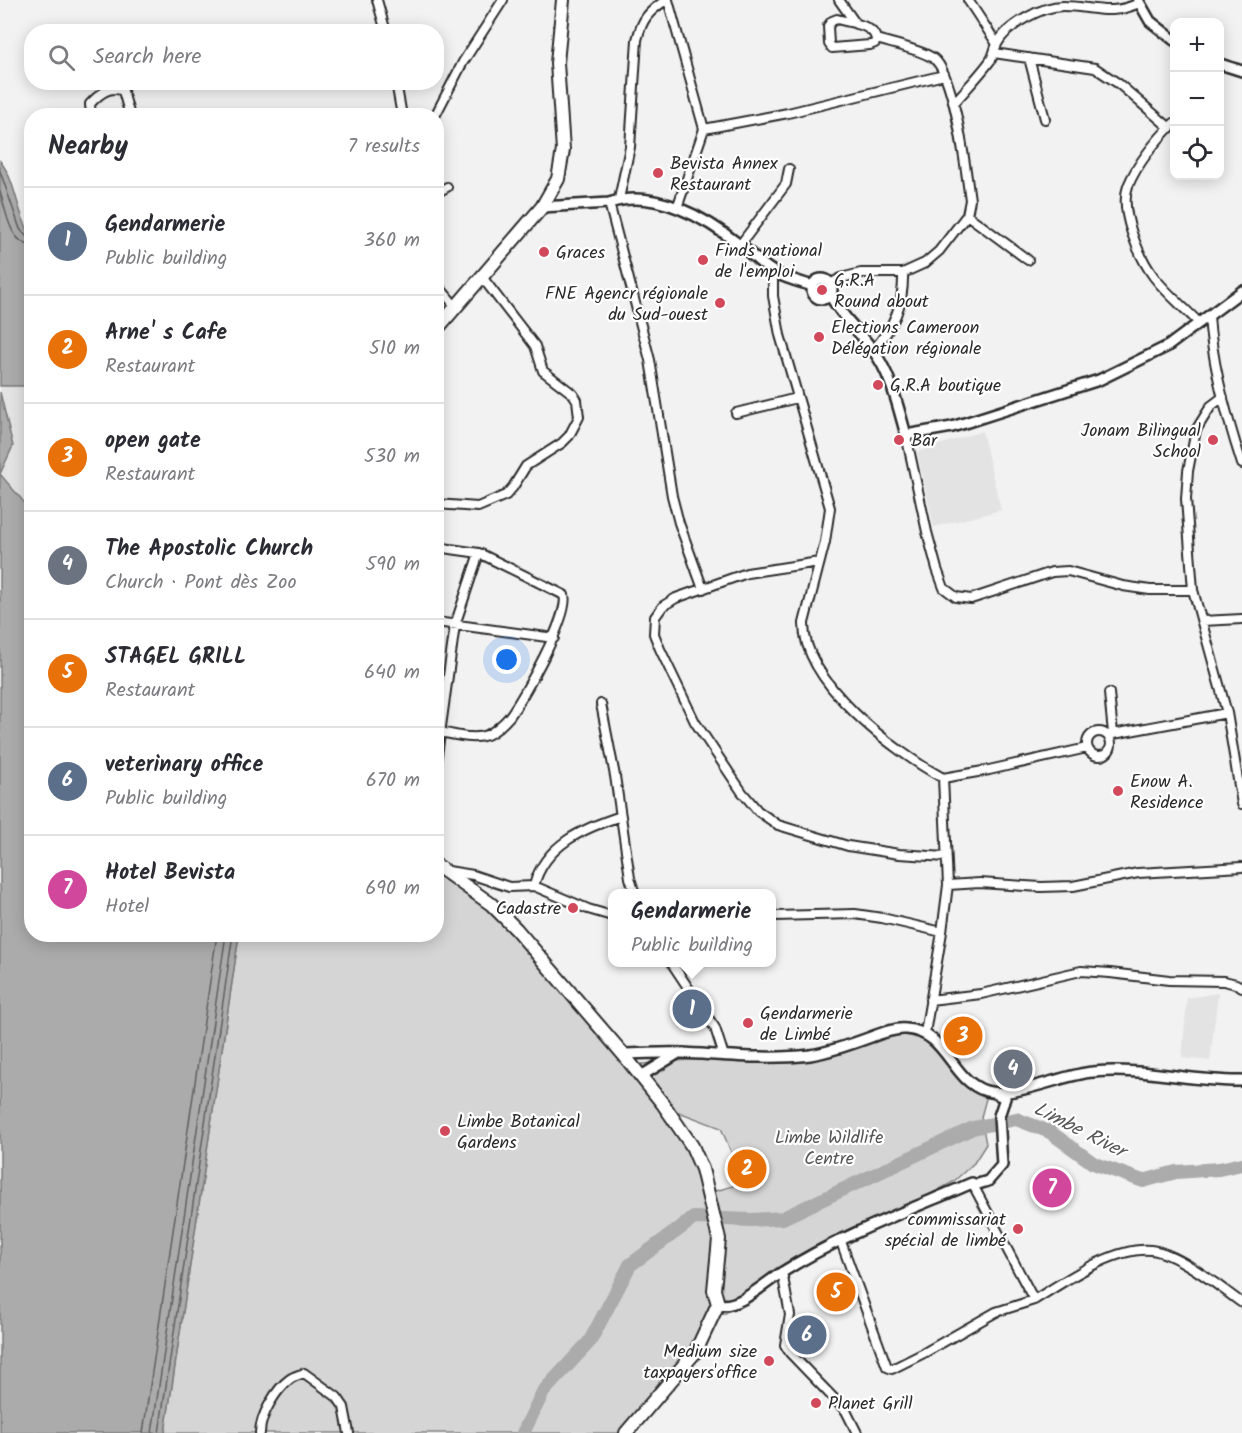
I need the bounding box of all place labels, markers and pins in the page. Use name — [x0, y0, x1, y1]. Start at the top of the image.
place label: Bevista Annex Restaurant — [670, 150, 778, 200]
marker: Bevista Annex Restaurant — [651, 166, 665, 180]
place label: Finds national de l'emploi — [715, 237, 823, 287]
place label: Graces — [556, 239, 606, 268]
marker: Graces — [537, 245, 551, 259]
marker: Finds national de l'emploi — [696, 253, 710, 267]
place label: G.R.A Round about — [834, 267, 930, 317]
place label: FNE Agencr régionale du Sud-ouest — [545, 280, 709, 330]
marker: G.R.A Round about — [815, 283, 829, 297]
marker: FNE Agencr régionale du Sud-ouest — [713, 296, 727, 310]
place label: Elections Cameroon Délégation régionale — [831, 314, 981, 364]
marker: Elections Cameroon Délégation régionale — [812, 330, 826, 344]
place label: G.R.A boutique — [890, 372, 1001, 401]
marker: G.R.A boutique — [871, 378, 885, 392]
place label: Jonam Bilingual School — [1081, 417, 1202, 467]
place label: Bar — [911, 427, 938, 456]
marker: Bar — [892, 433, 906, 447]
marker: Jonam Bilingual School — [1206, 433, 1220, 447]
place label: Enow A. Residence — [1130, 768, 1203, 818]
marker: Enow A. Residence — [1111, 784, 1125, 798]
place label: Cadastre — [496, 895, 561, 924]
marker: Cadastre — [566, 901, 580, 915]
pin: 1 — [672, 986, 712, 1032]
place label: Gendarmerie de Limbé — [760, 1000, 853, 1050]
pin: 3 — [944, 1014, 982, 1058]
marker: Gendarmerie de Limbé — [741, 1016, 755, 1030]
pin: 4 — [994, 1046, 1032, 1092]
place label: Limbe Botanical Gardens — [457, 1108, 581, 1158]
marker: Limbe Botanical Gardens — [438, 1124, 452, 1138]
pin: 2 — [728, 1146, 766, 1192]
pin: 7 — [1032, 1166, 1072, 1210]
place label: commissariat spécial de limbé — [885, 1206, 1007, 1256]
marker: commissariat spécial de limbé — [1011, 1222, 1025, 1236]
pin: 5 — [816, 1270, 856, 1314]
pin: 6 — [788, 1312, 826, 1358]
place label: Medium size taxpayers'office — [644, 1338, 757, 1388]
marker: Medium size taxpayers'office — [762, 1354, 776, 1368]
place label: Planet Grill — [828, 1390, 913, 1419]
marker: Planet Grill — [809, 1396, 823, 1410]

